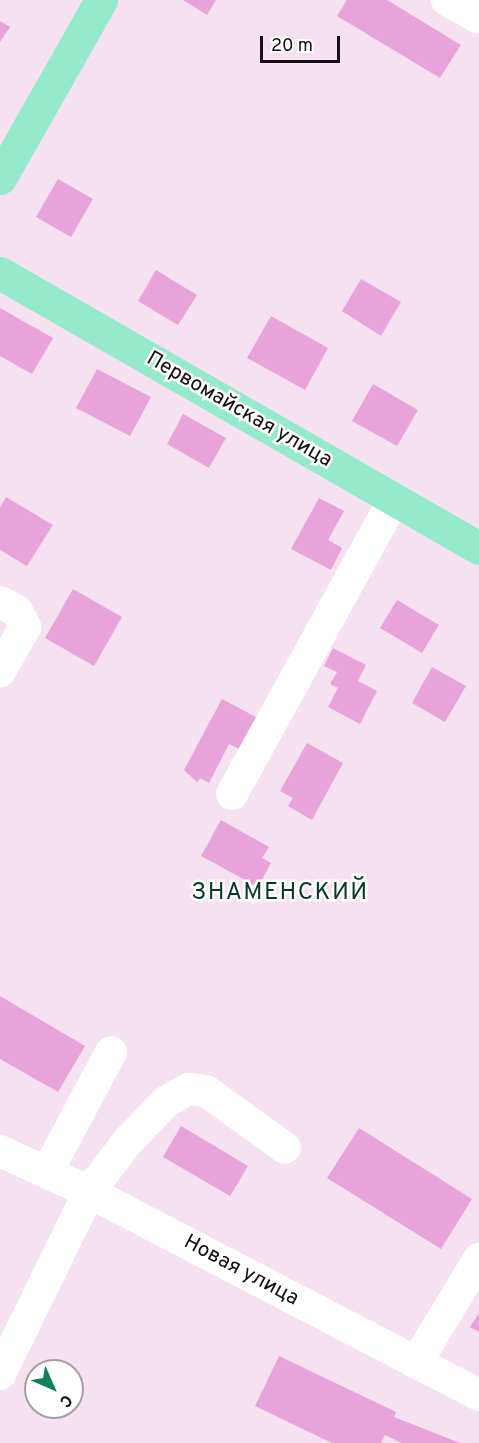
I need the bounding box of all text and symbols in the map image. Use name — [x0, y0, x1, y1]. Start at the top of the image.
scale bar — [263, 24, 342, 62]
text: 20 m — [271, 35, 313, 58]
street label: Первомайская улица — [142, 347, 336, 473]
district label: ЗНАМЕНСКИЙ — [191, 880, 369, 908]
street label: Новая улица — [179, 1230, 303, 1312]
north arrow — [24, 1359, 84, 1419]
text: С — [55, 1390, 76, 1411]

